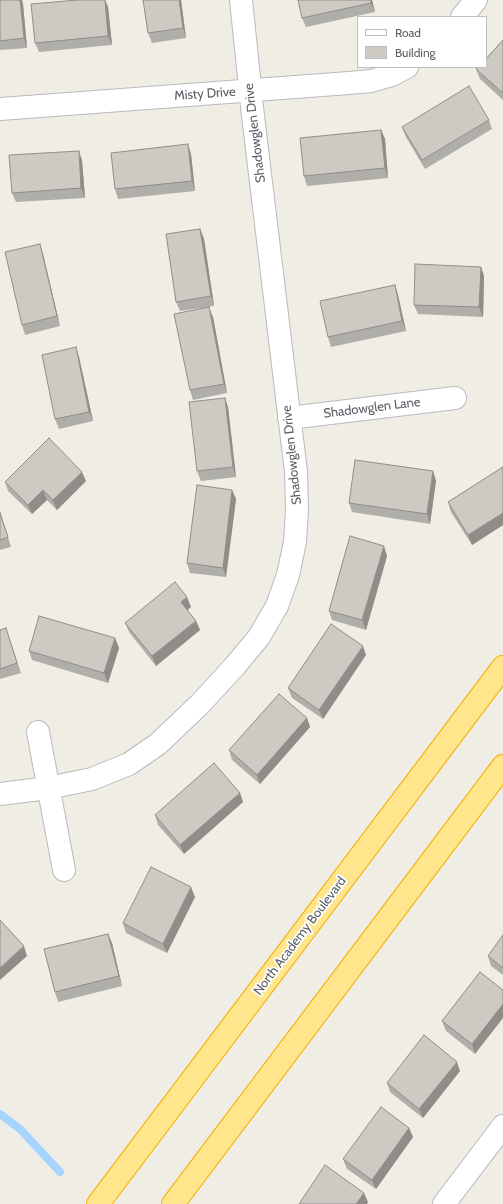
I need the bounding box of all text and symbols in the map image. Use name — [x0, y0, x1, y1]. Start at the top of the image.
legend — [357, 16, 487, 68]
text: Road — [395, 25, 421, 40]
text: Building — [395, 45, 436, 60]
street label: Shadowglen Drive — [241, 82, 269, 184]
street label: Misty Drive — [174, 84, 236, 104]
street label: Shadowglen Lane — [323, 394, 421, 422]
street label: Shadowglen Drive — [279, 404, 305, 506]
street label: North Academy Boulevard — [250, 874, 350, 998]

